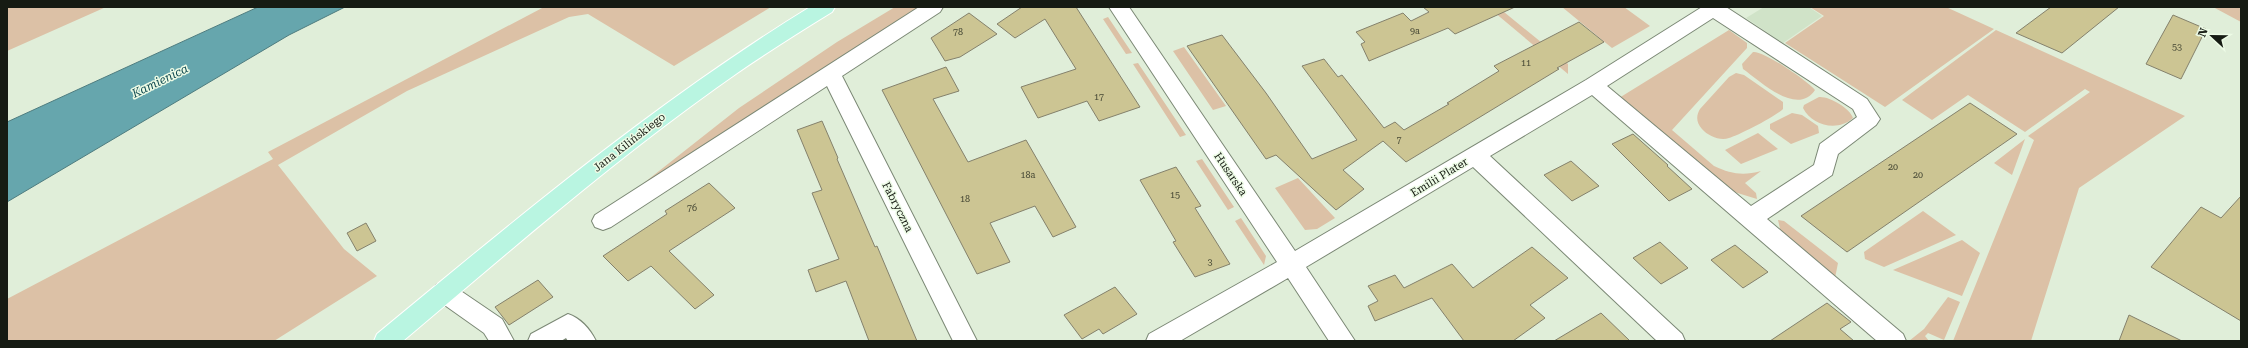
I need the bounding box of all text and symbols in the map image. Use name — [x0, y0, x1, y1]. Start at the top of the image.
north arrow — [2192, 16, 2232, 56]
house number: 9a — [1410, 26, 1420, 36]
text: N — [2196, 26, 2211, 39]
house number: 78 — [953, 27, 963, 37]
house number: 53 — [2172, 42, 2182, 52]
house number: 11 — [1521, 58, 1531, 68]
water label: Kamienica — [129, 61, 190, 101]
house number: 17 — [1094, 92, 1104, 102]
street label: Jana Kilińskiego — [591, 110, 668, 175]
house number: 7 — [1396, 135, 1402, 145]
street label: Husarska — [1211, 150, 1250, 198]
street label: Emilii Plater — [1408, 155, 1471, 200]
house number: 20 — [1888, 162, 1898, 172]
house number: 18a — [1021, 170, 1036, 180]
house number: 20 — [1913, 170, 1923, 180]
street label: Fabryczna — [879, 180, 916, 234]
house number: 15 — [1170, 190, 1180, 200]
house number: 18 — [960, 194, 970, 204]
house number: 76 — [687, 203, 697, 213]
house number: 3 — [1207, 257, 1213, 267]

